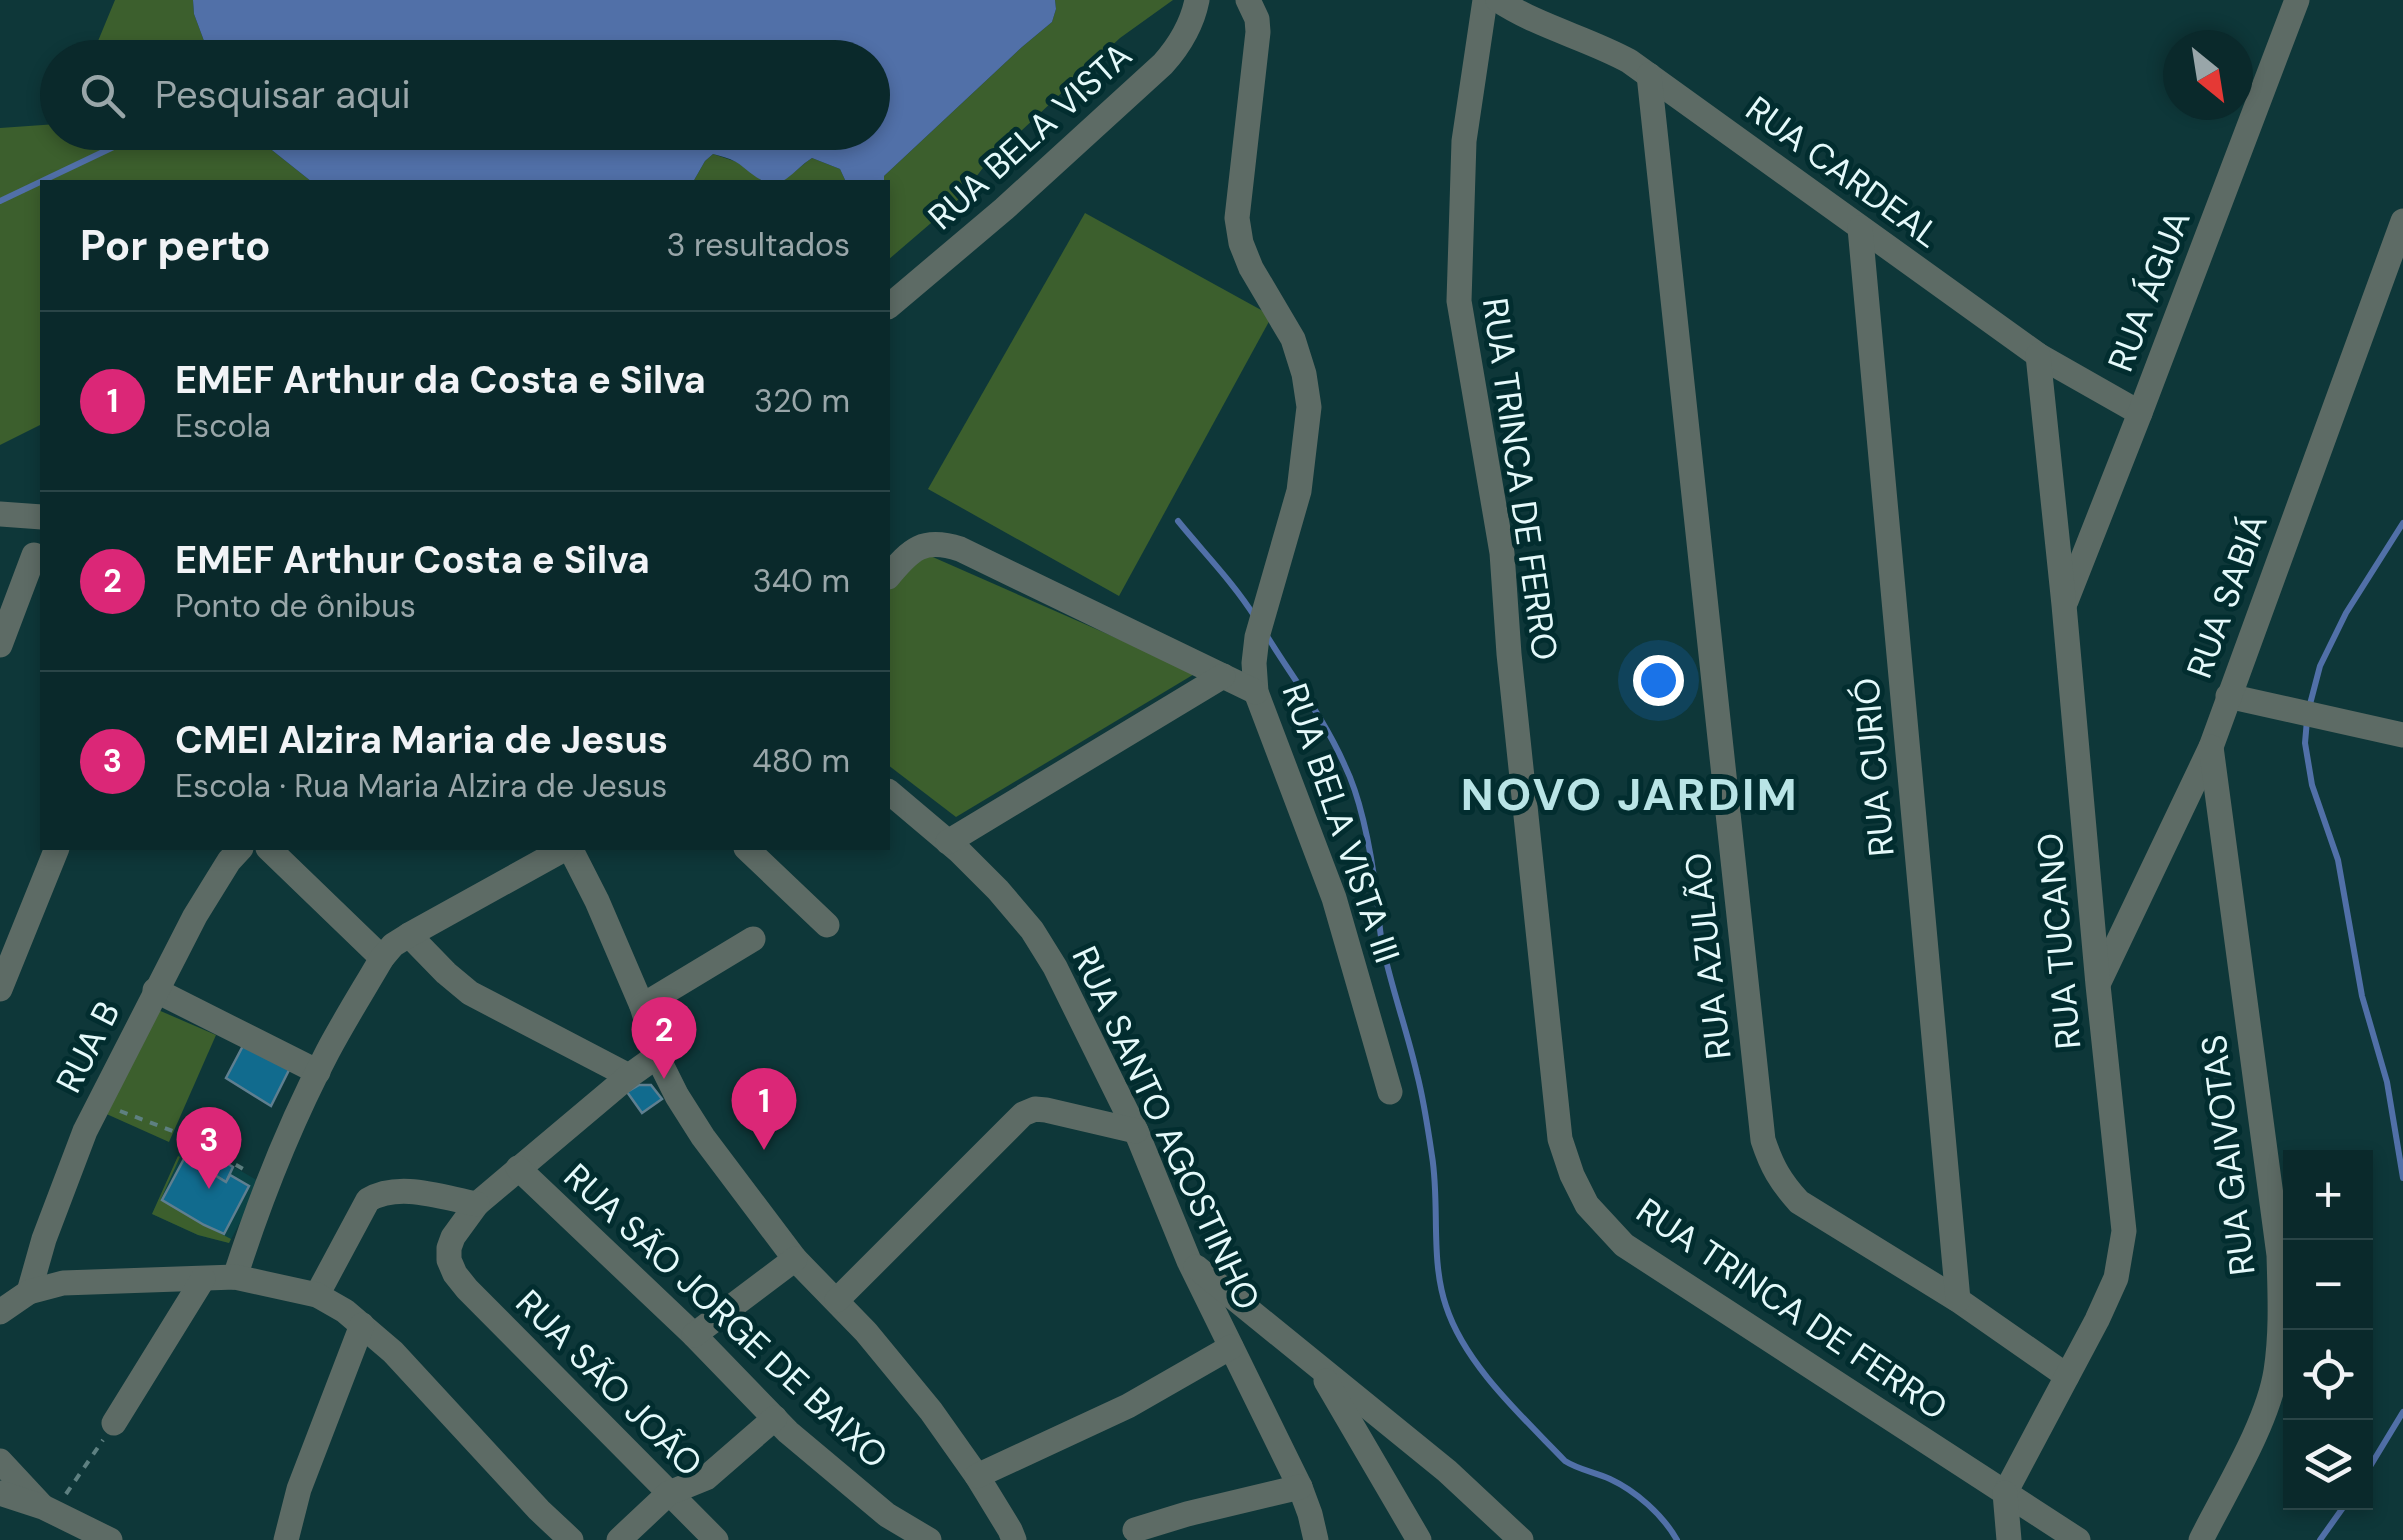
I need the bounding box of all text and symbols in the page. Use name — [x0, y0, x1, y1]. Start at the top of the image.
north arrow — [2163, 30, 2253, 120]
street label: RUA BELA VISTA — [919, 32, 1141, 240]
search box — [40, 40, 890, 150]
icon: search — [75, 68, 130, 123]
text: Pesquisar aqui — [155, 70, 411, 120]
street label: RUA CARDEAL — [1737, 86, 1949, 258]
street label: RUA ÁGUA — [2097, 204, 2201, 378]
text: Por perto — [80, 218, 271, 273]
text: 3 resultados — [667, 224, 850, 266]
street label: RUA TRINCA DE FERRO — [1472, 295, 1568, 663]
text: EMEF Arthur da Costa e Silva — [175, 355, 706, 405]
text: 1 — [107, 380, 118, 422]
text: 320 m — [754, 380, 850, 422]
text: Escola — [175, 405, 271, 447]
street label: RUA SABIÁ — [2176, 508, 2278, 684]
text: EMEF Arthur Costa e Silva — [175, 535, 650, 585]
text: 2 — [103, 560, 122, 602]
text: 340 m — [753, 560, 850, 602]
text: Ponto de ônibus — [175, 585, 416, 627]
your location — [1633, 655, 1684, 706]
street label: RUA CURIÓ — [1843, 676, 1905, 858]
street label: RUA BELA VISTA III — [1272, 677, 1410, 969]
text: CMEI Alzira Maria de Jesus — [175, 715, 668, 765]
text: 3 — [103, 740, 122, 782]
text: 480 m — [752, 740, 850, 782]
text: Escola · Rua Maria Alzira de Jesus — [175, 765, 667, 807]
district label: NOVO JARDIM — [1461, 765, 1799, 824]
street label: RUA TUCANO — [2027, 831, 2091, 1051]
street label: RUA AZULÃO — [1674, 850, 1742, 1062]
street label: RUA SANTO AGOSTINHO — [1062, 939, 1270, 1317]
street label: RUA B — [46, 994, 130, 1100]
pin: 2 — [632, 996, 696, 1079]
street label: RUA GAIVOTAS — [2190, 1032, 2266, 1278]
pin: 1 — [732, 1068, 796, 1150]
pin: 3 — [176, 1106, 242, 1189]
map controls — [2283, 1150, 2373, 1510]
button: + — [2283, 1150, 2373, 1240]
street label: RUA SÃO JORGE DE BAIXO — [554, 1154, 898, 1478]
street label: RUA TRINCA DE FERRO — [1628, 1188, 1956, 1430]
button: − — [2283, 1240, 2373, 1330]
street label: RUA SÃO JOÃO — [506, 1280, 712, 1486]
button: locate — [2283, 1330, 2373, 1420]
button: layers — [2283, 1420, 2373, 1510]

